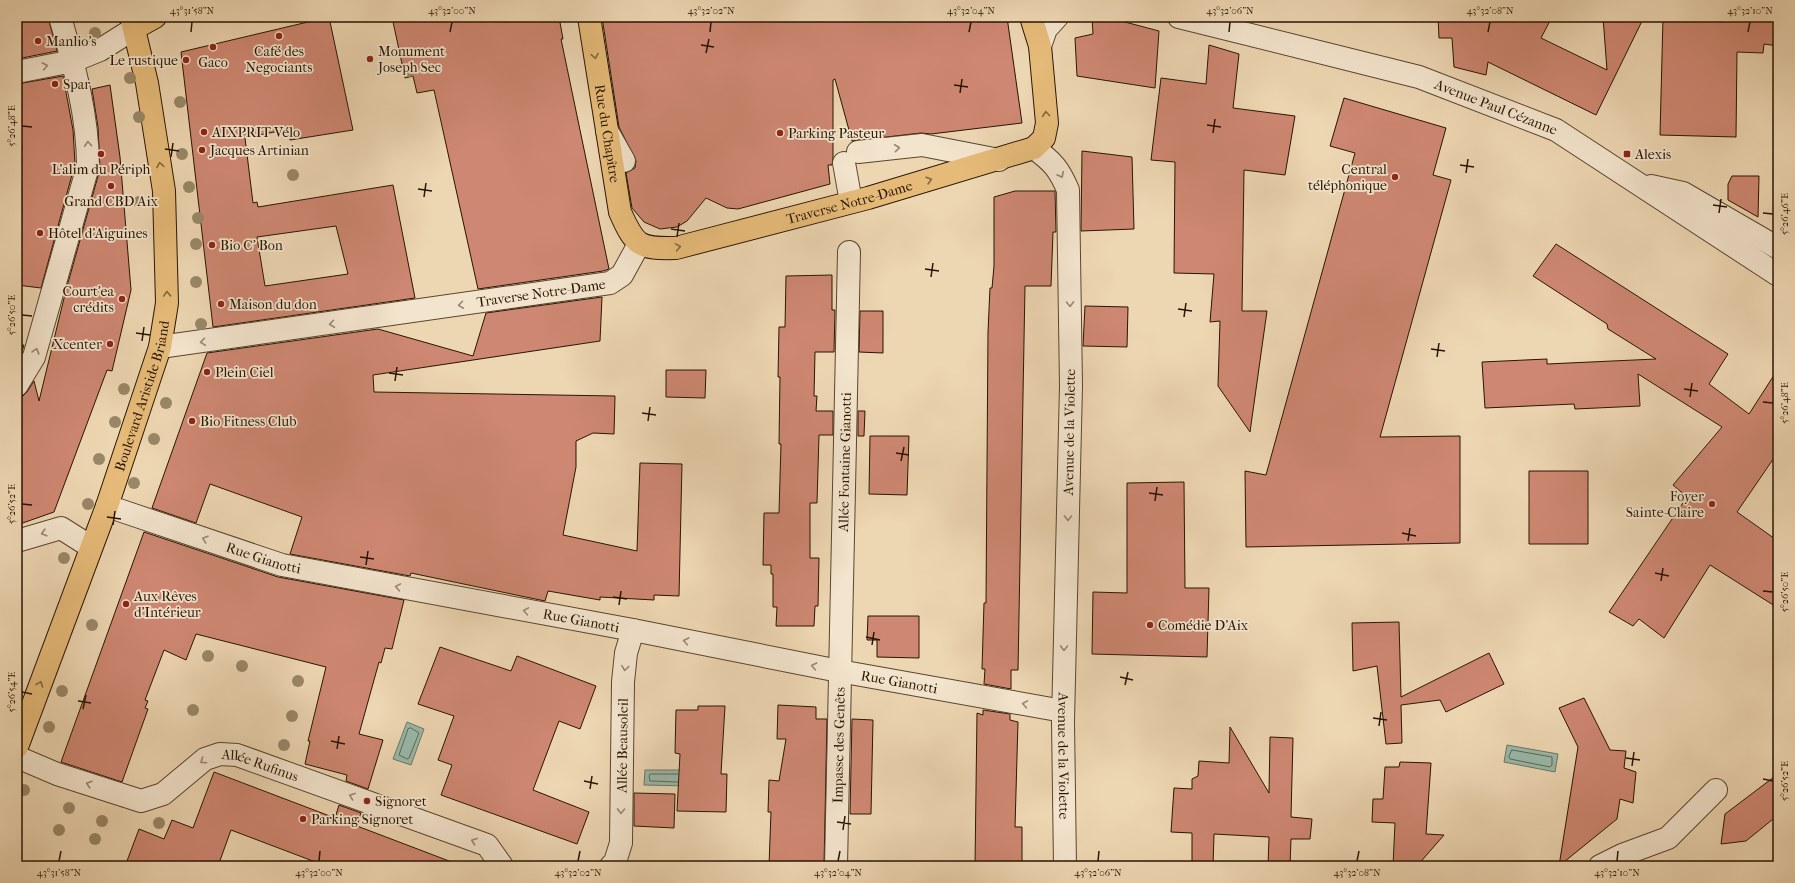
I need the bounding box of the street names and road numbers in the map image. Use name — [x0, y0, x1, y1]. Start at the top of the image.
street label: Avenue Paul Cézanne — [1431, 76, 1560, 139]
street label: Rue du Chapître — [591, 83, 623, 184]
street label: Traverse Notre-Dame — [784, 177, 915, 228]
street label: Traverse Notre-Dame — [476, 276, 607, 311]
street label: Boulevard Aristide Briand — [111, 319, 173, 473]
street label: Avenue de la Violette — [1060, 368, 1079, 497]
street label: Allée Fontaine Gianotti — [835, 392, 855, 533]
street label: Rue Gianotti — [224, 539, 302, 577]
street label: Rue Gianotti — [541, 605, 621, 636]
street label: Rue Gianotti — [860, 667, 939, 697]
street label: Impasse des Genêts — [829, 687, 849, 803]
street label: Avenue de la Violette — [1054, 691, 1072, 820]
street label: Allée Beausoleil — [614, 698, 632, 794]
street label: Allée Rufinus — [220, 746, 301, 785]

